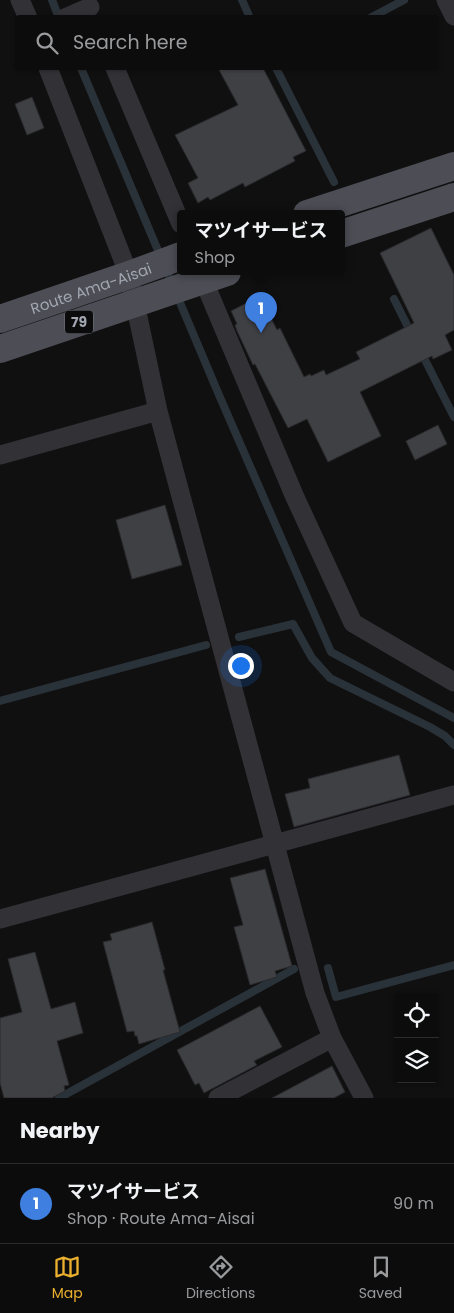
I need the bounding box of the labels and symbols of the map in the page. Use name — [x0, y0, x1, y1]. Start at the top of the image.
street label: Route Ama-Aisai — [28, 257, 154, 318]
pin: 1 — [245, 292, 277, 333]
road number: 79 — [65, 311, 93, 334]
your location — [228, 653, 254, 679]

